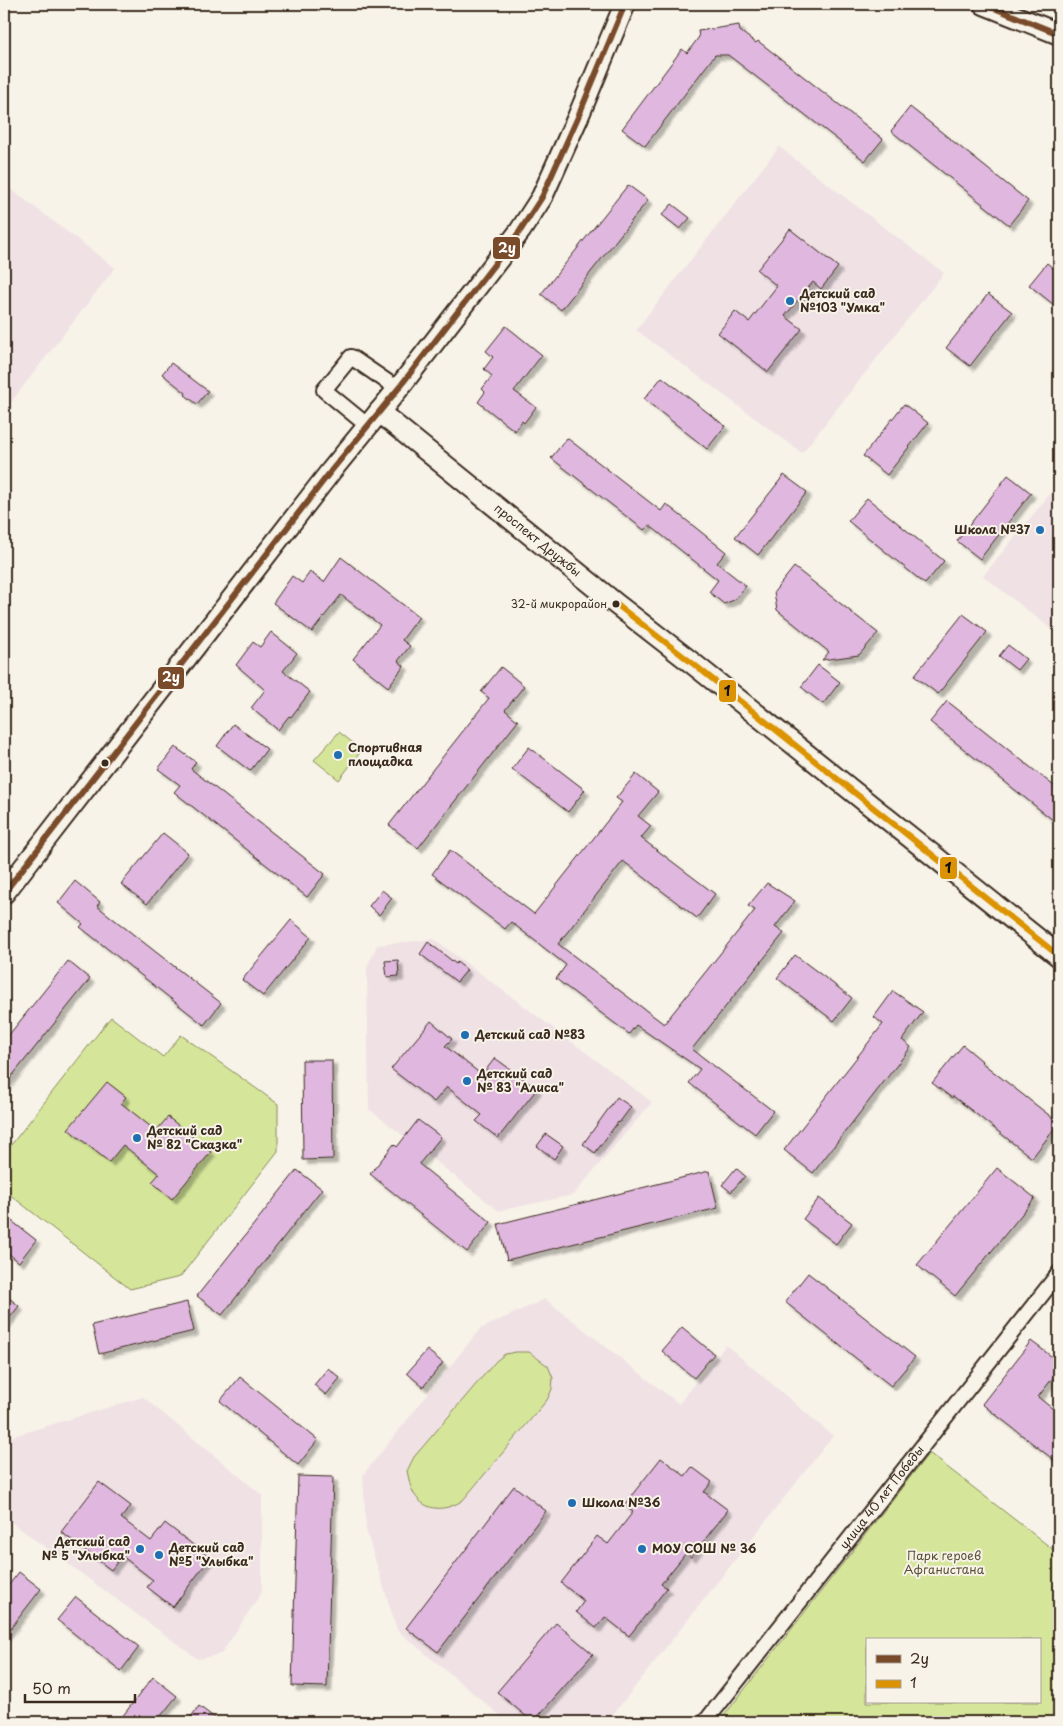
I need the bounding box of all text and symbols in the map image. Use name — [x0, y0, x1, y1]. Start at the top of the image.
line badge: 2у — [492, 236, 521, 260]
text: 2у — [498, 237, 516, 258]
place label: Детский сад №103 "Умка" — [799, 284, 885, 316]
marker: Детский сад №103 "Умка" — [784, 295, 796, 307]
street label: проспект Дружбы — [491, 499, 586, 581]
place label: Школа №37 — [954, 520, 1031, 538]
marker: Школа №37 — [1034, 524, 1046, 536]
place label: 32-й микрорайон — [511, 595, 607, 612]
marker: 32-й микрорайон — [611, 599, 621, 609]
line badge: 2у — [157, 666, 185, 690]
text: 2у — [162, 666, 180, 687]
line badge: 1 — [718, 679, 737, 703]
text: 1 — [724, 680, 731, 701]
place label: Спортивная площадка — [348, 738, 423, 770]
marker: Спортивная площадка — [332, 749, 344, 761]
unlabelled marker — [100, 758, 110, 768]
line badge: 1 — [939, 856, 958, 880]
text: 1 — [945, 857, 952, 878]
place label: Детский сад №83 — [474, 1025, 585, 1043]
marker: Детский сад №83 — [459, 1029, 471, 1041]
place label: Детский сад № 83 "Алиса" — [476, 1064, 564, 1096]
marker: Детский сад № 83 "Алиса" — [461, 1075, 473, 1087]
place label: Детский сад № 82 "Сказка" — [146, 1121, 242, 1153]
marker: Детский сад № 82 "Сказка" — [131, 1132, 143, 1144]
street label: улица 40 лет Победы — [835, 1441, 928, 1552]
place label: Школа №36 — [582, 1493, 661, 1511]
marker: Школа №36 — [566, 1497, 578, 1509]
place label: Детский сад № 5 "Улыбка" — [42, 1532, 130, 1564]
place label: Детский сад №5 "Улыбка" — [168, 1538, 253, 1570]
place label: МОУ СОШ № 36 — [652, 1539, 757, 1557]
marker: Детский сад № 5 "Улыбка" — [134, 1543, 146, 1555]
marker: МОУ СОШ № 36 — [636, 1543, 648, 1555]
park label: Парк героев Афганистана — [904, 1546, 985, 1578]
marker: Детский сад №5 "Улыбка" — [153, 1549, 165, 1561]
legend — [866, 1638, 1040, 1704]
text: 2у — [910, 1646, 929, 1669]
text: 1 — [910, 1670, 917, 1693]
scale bar — [25, 1671, 135, 1703]
text: 50 m — [32, 1676, 71, 1699]

